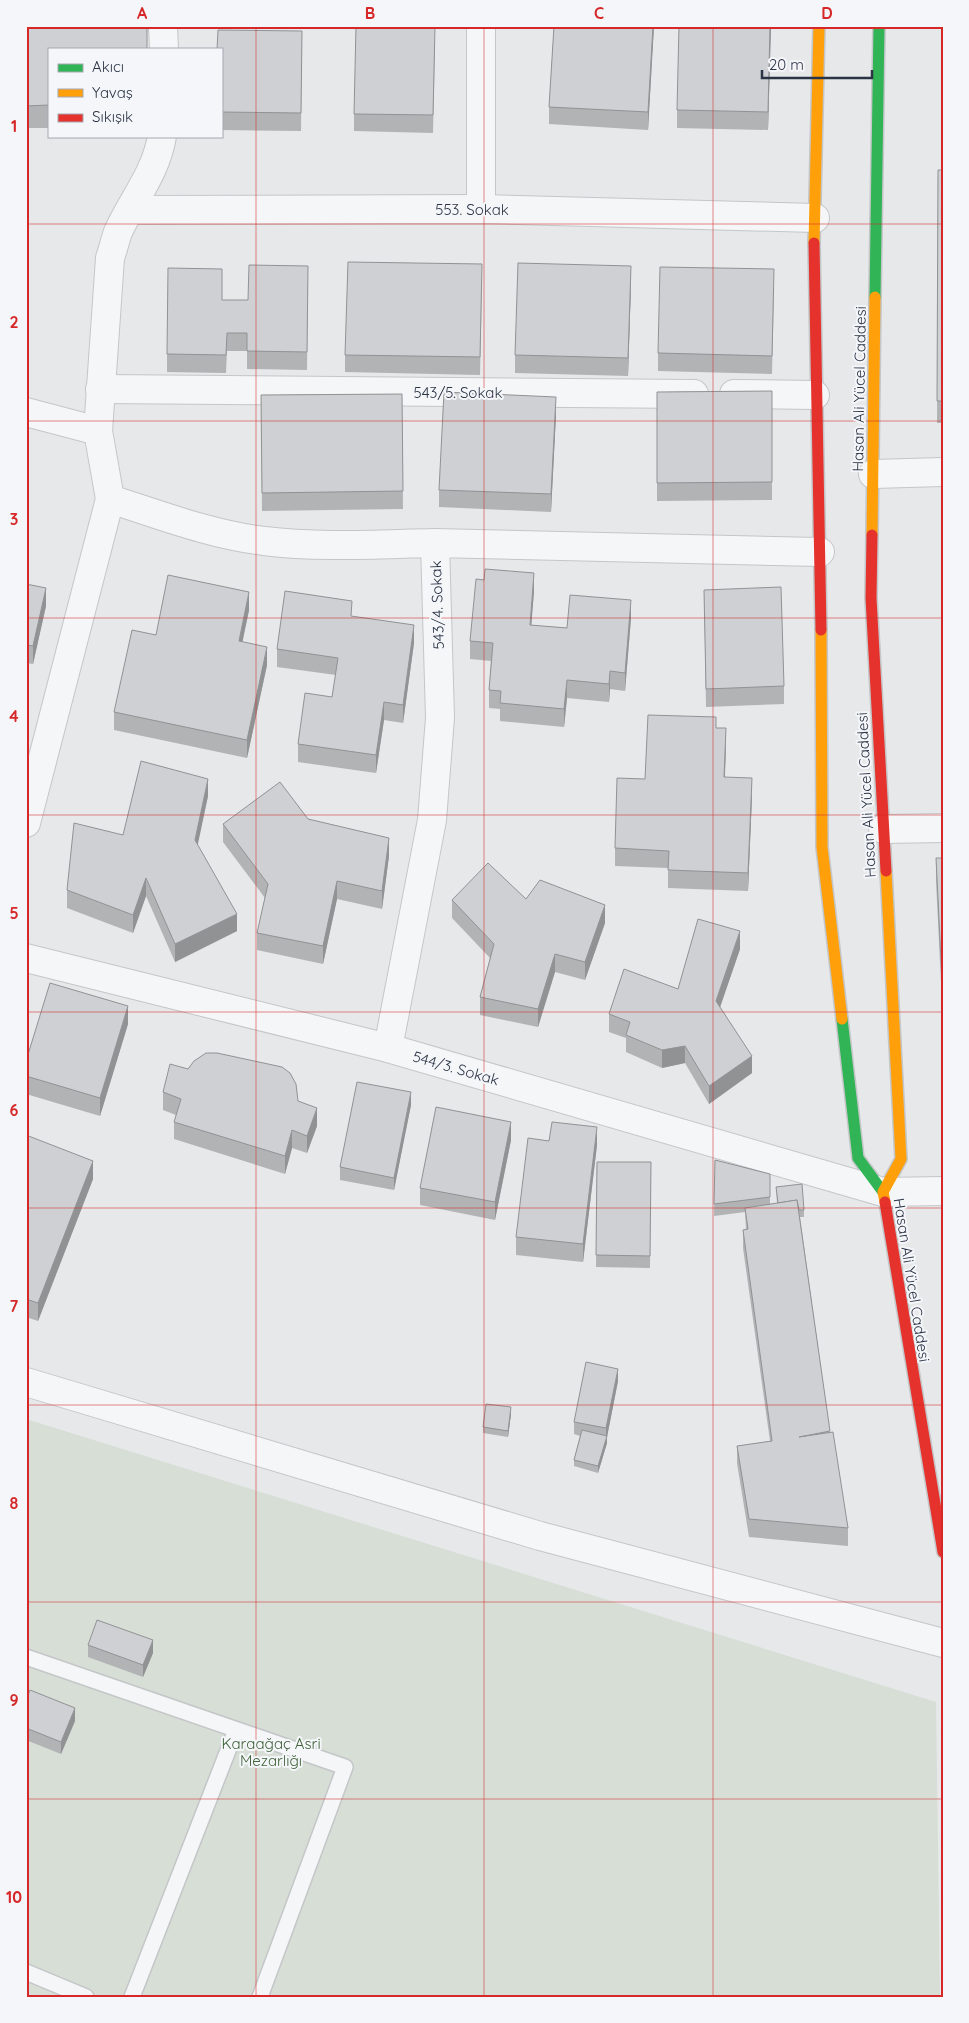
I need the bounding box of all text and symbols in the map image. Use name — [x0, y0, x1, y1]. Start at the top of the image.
text: A — [137, 3, 148, 23]
text: B — [365, 3, 375, 23]
text: C — [594, 3, 604, 23]
text: D — [821, 3, 833, 23]
legend — [48, 48, 222, 138]
scale bar — [762, 48, 872, 80]
text: 20 m — [769, 55, 804, 74]
text: Akıcı — [92, 57, 124, 76]
text: Yavaş — [92, 83, 133, 102]
text: Sıkışık — [92, 107, 133, 126]
text: 1 — [11, 116, 17, 136]
street label: 553. Sokak — [435, 200, 509, 219]
street label: Hasan Ali Yücel Caddesi — [848, 306, 870, 472]
text: 2 — [9, 312, 19, 332]
street label: 543/5. Sokak — [414, 383, 502, 402]
text: 3 — [10, 509, 18, 529]
street label: 543/4. Sokak — [426, 560, 448, 650]
text: 4 — [9, 706, 19, 726]
street label: Hasan Ali Yücel Caddesi — [852, 712, 880, 878]
text: 5 — [9, 903, 19, 923]
street label: 544/3. Sokak — [411, 1047, 501, 1089]
text: 6 — [10, 1100, 19, 1120]
street label: Hasan Ali Yücel Caddesi — [890, 1197, 934, 1363]
text: 7 — [10, 1296, 19, 1316]
text: 8 — [10, 1493, 19, 1513]
text: 9 — [9, 1690, 19, 1710]
park label: Karaağaç Asri Mezarlığı — [221, 1734, 321, 1770]
text: 10 — [6, 1887, 22, 1907]

